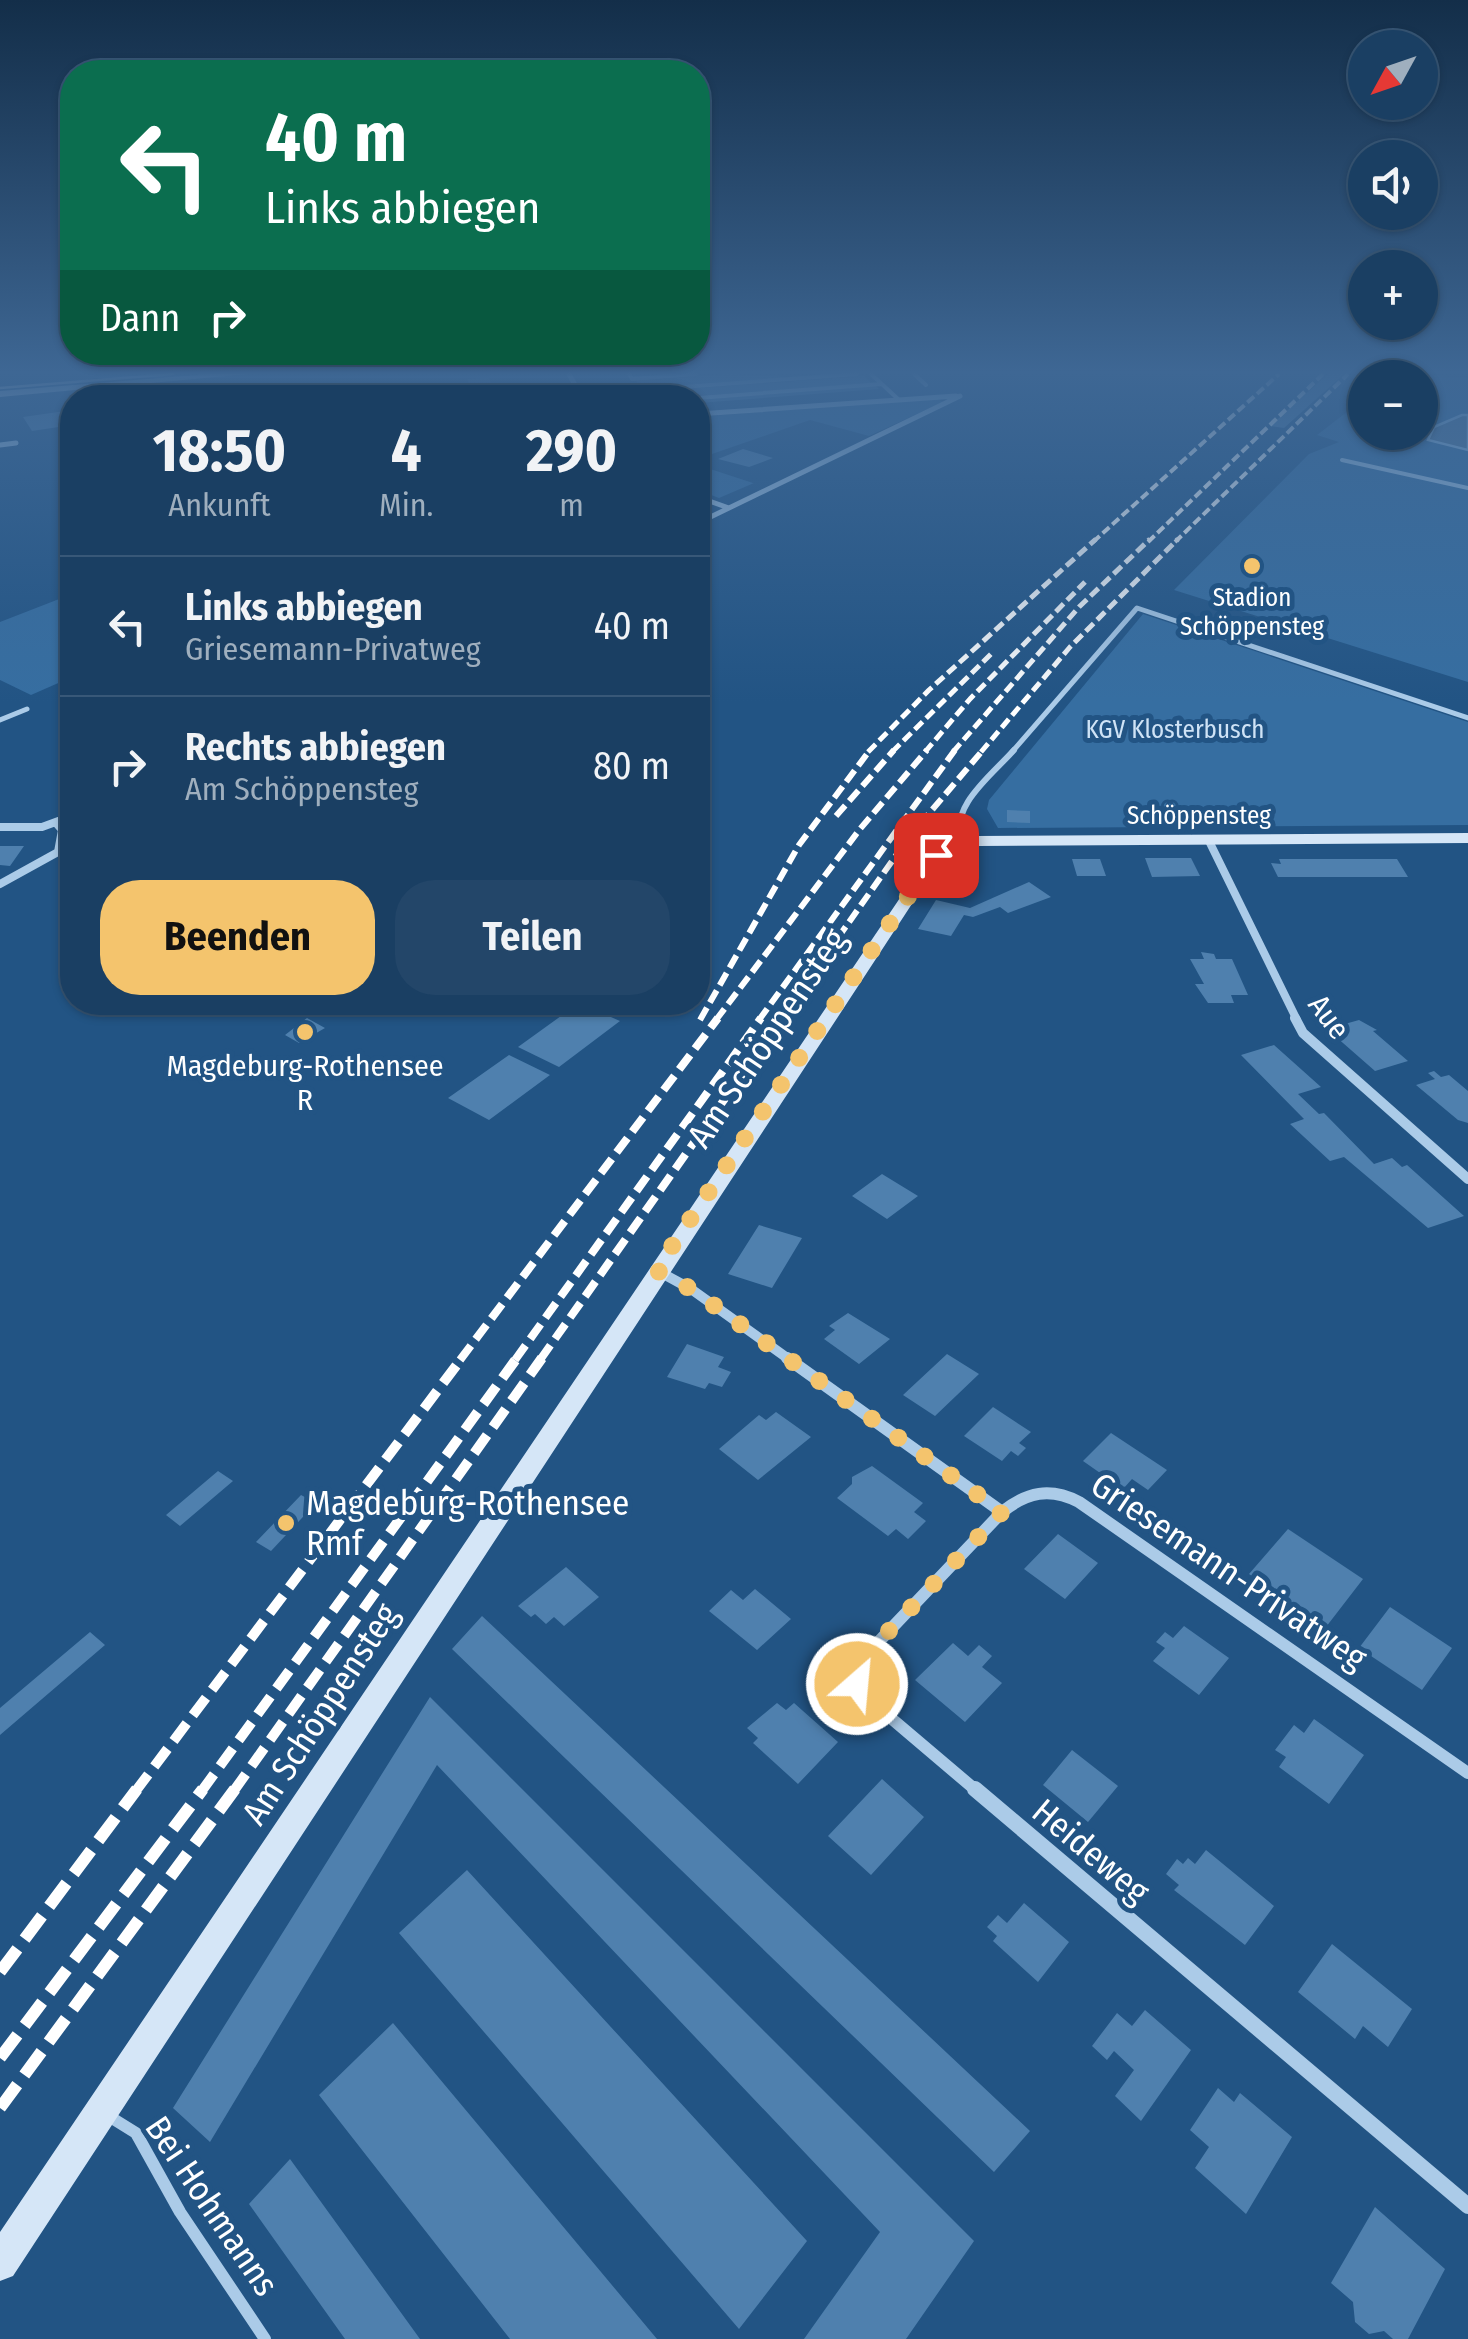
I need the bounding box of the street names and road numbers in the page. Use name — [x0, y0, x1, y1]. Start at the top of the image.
street label: Schöppensteg — [1127, 801, 1271, 831]
street label: Am Schöppensteg — [678, 920, 856, 1156]
street label: Aue — [1301, 988, 1357, 1046]
street label: Griesemann-Privatweg — [1083, 1463, 1375, 1679]
street label: Am Schöppensteg — [233, 1595, 407, 1833]
street label: Heideweg — [1024, 1790, 1159, 1912]
street label: Bei Hohmanns — [137, 2108, 287, 2304]

